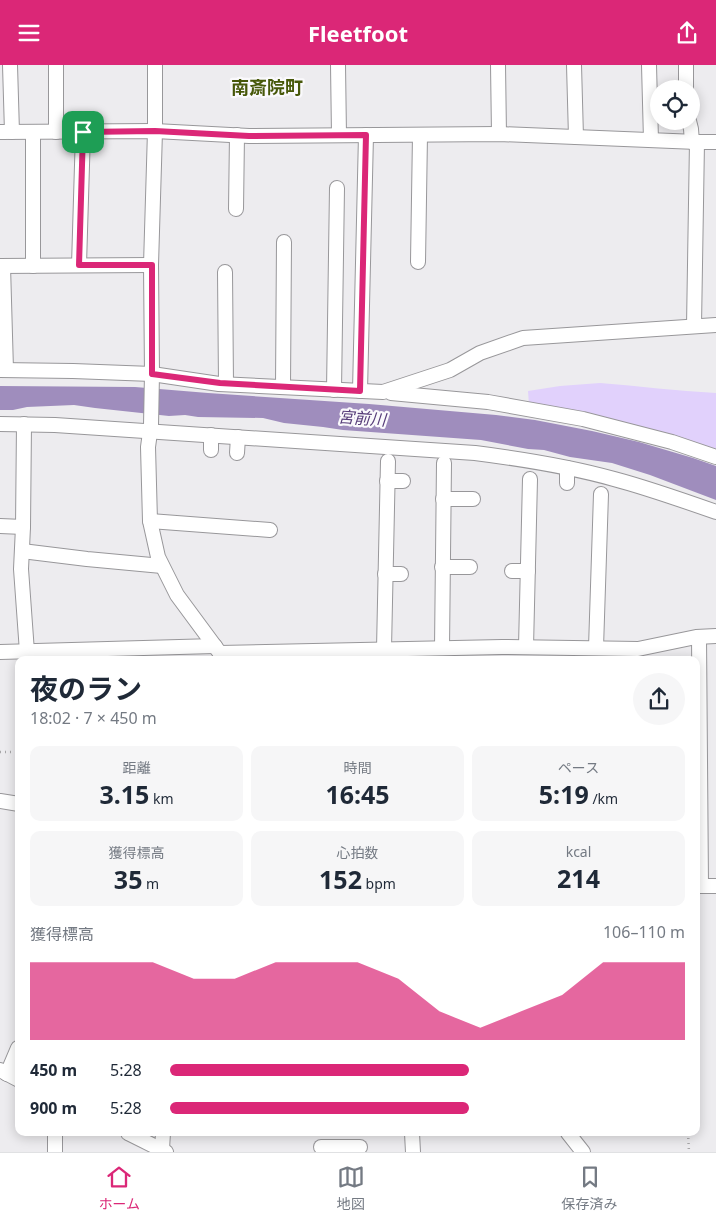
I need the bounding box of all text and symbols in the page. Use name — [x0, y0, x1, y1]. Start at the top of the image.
text: Fleetfoot — [308, 18, 408, 48]
icon: menu — [15, 19, 43, 47]
icon: share — [673, 19, 701, 47]
district label: 南斎院町 — [231, 75, 303, 99]
map controls — [650, 80, 700, 130]
button: locate — [650, 80, 700, 130]
pin — [62, 111, 104, 153]
icon: arrive — [69, 118, 97, 146]
water label: 宮前川 — [337, 405, 389, 431]
text: 夜のラン — [30, 669, 142, 707]
button: share — [633, 673, 685, 725]
text: 18:02 · 7 × 450 m — [30, 707, 157, 729]
text: 距離 — [123, 758, 151, 777]
text: 時間 — [344, 758, 372, 777]
text: ペース — [558, 758, 599, 777]
text: 3.15 — [99, 777, 149, 811]
text: 16:45 — [325, 777, 390, 811]
text: 5:19 — [539, 777, 589, 811]
text: km — [149, 789, 174, 808]
text: /km — [589, 789, 618, 808]
text: kcal — [566, 842, 591, 861]
text: 獲得標高 — [109, 843, 165, 862]
text: 心拍数 — [337, 843, 379, 862]
text: 214 — [557, 861, 600, 895]
text: 35 — [114, 862, 142, 896]
text: 152 — [319, 862, 362, 896]
text: m — [142, 874, 159, 893]
text: bpm — [362, 874, 396, 893]
text: 106–110 m — [603, 921, 685, 943]
text: 獲得標高 — [30, 923, 94, 945]
text: 450 m — [30, 1059, 77, 1081]
text: 5:28 — [110, 1059, 142, 1081]
text: 900 m — [30, 1097, 77, 1119]
text: 5:28 — [110, 1097, 142, 1119]
tab: ホーム — [98, 1163, 140, 1213]
tab: 地図 — [337, 1163, 365, 1213]
tab: 保存済み — [562, 1163, 618, 1213]

